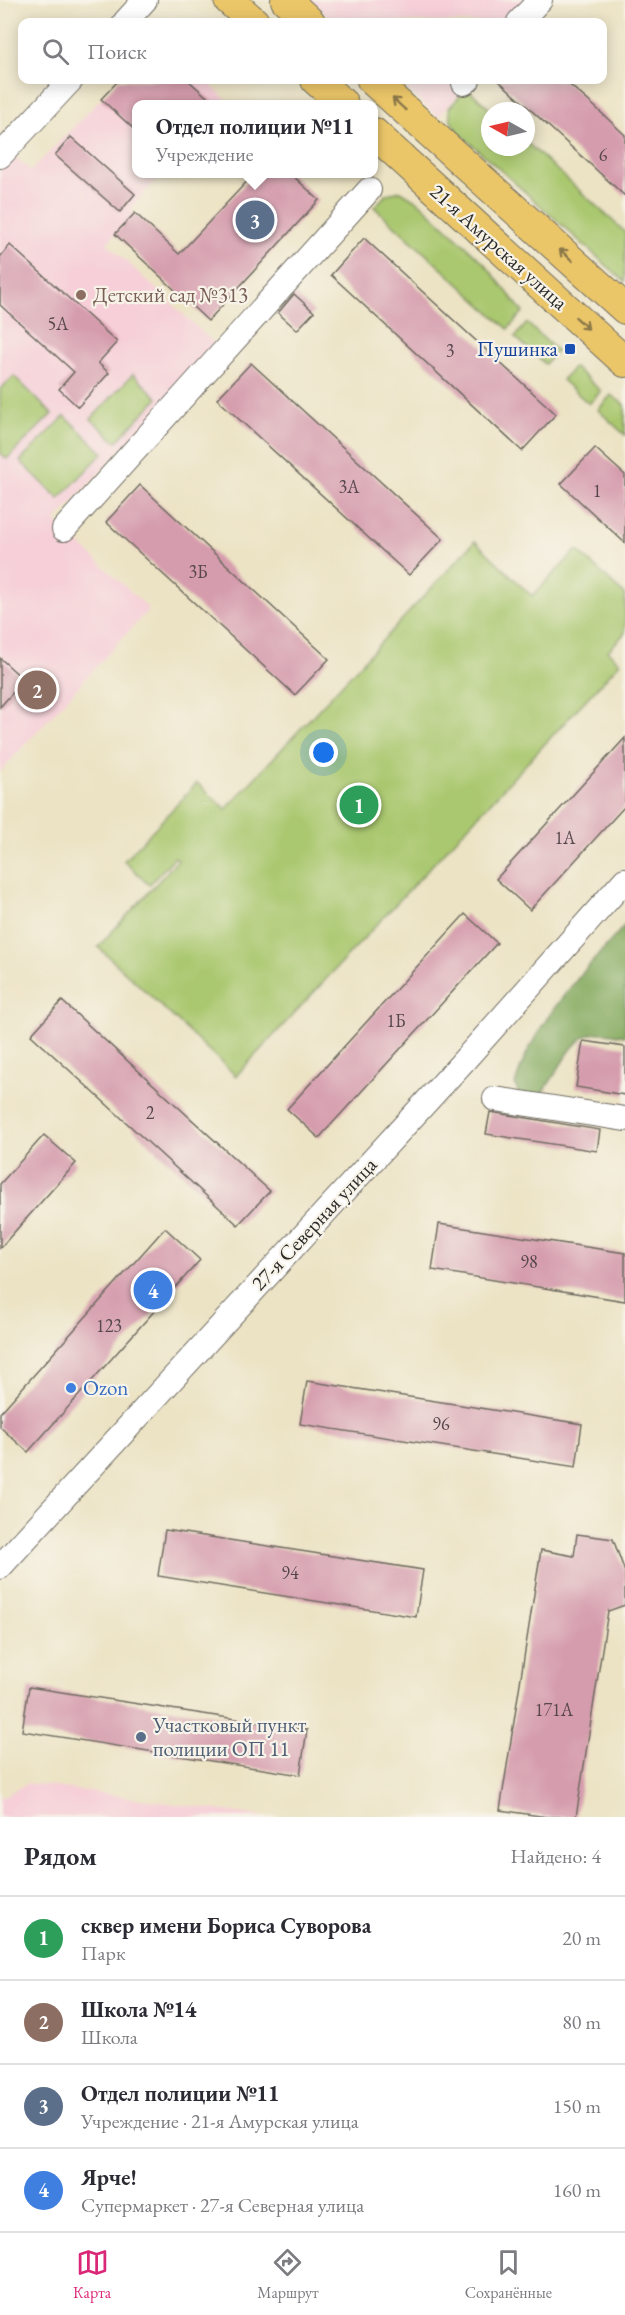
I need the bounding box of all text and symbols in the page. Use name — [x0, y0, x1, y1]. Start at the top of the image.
search box — [18, 18, 607, 84]
icon: search — [39, 35, 72, 68]
text: Поиск — [87, 37, 147, 66]
one-way arrow — [391, 97, 406, 111]
popup — [132, 100, 378, 178]
north arrow — [481, 102, 535, 156]
text: Отдел полиции №11 — [156, 112, 354, 141]
text: Учреждение — [156, 141, 254, 167]
house number: 6 — [599, 143, 608, 166]
street label: 21-я Амурская улица — [425, 178, 574, 316]
pin: 3 — [236, 198, 274, 242]
one-way arrow — [559, 248, 574, 262]
place label: Детский сад №313 — [93, 281, 248, 308]
marker: Детский сад №313 — [74, 288, 88, 302]
house number: 5А — [47, 312, 69, 335]
one-way arrow — [575, 316, 590, 330]
place label: Пушинка — [477, 335, 559, 362]
house number: 3 — [446, 339, 454, 362]
marker: Пушинка — [563, 342, 577, 356]
house number: 3А — [338, 475, 360, 498]
house number: 1 — [593, 479, 601, 502]
house number: 3Б — [188, 560, 208, 583]
pin: 2 — [18, 668, 57, 712]
your location — [309, 738, 338, 767]
pin: 1 — [340, 782, 378, 828]
house number: 1А — [554, 826, 576, 849]
house number: 1Б — [386, 1009, 406, 1032]
house number: 2 — [146, 1101, 155, 1124]
street label: 27-я Северная улица — [245, 1151, 383, 1296]
house number: 98 — [520, 1250, 538, 1273]
pin: 4 — [134, 1268, 172, 1312]
house number: 123 — [96, 1314, 122, 1337]
place label: Ozon — [83, 1374, 128, 1401]
marker: Ozon — [64, 1381, 78, 1395]
house number: 96 — [432, 1412, 450, 1435]
house number: 94 — [281, 1561, 299, 1584]
house number: 171А — [535, 1698, 574, 1721]
place label: Участковый пункт полиции ОП 11 — [152, 1711, 307, 1762]
marker: Участковый пункт полиции ОП 11 — [134, 1730, 148, 1744]
text: Рядом — [24, 1839, 97, 1873]
text: Найдено: 4 — [510, 1843, 601, 1869]
text: сквер имени Бориса Суворова — [81, 1911, 371, 1940]
text: 1 — [38, 1925, 49, 1951]
text: 20 m — [562, 1925, 601, 1951]
text: Парк — [81, 1940, 125, 1966]
text: Школа №14 — [81, 1995, 196, 2024]
text: 2 — [38, 2009, 49, 2035]
text: 80 m — [562, 2009, 601, 2035]
text: Школа — [81, 2024, 138, 2050]
text: Отдел полиции №11 — [81, 2079, 279, 2108]
text: 3 — [38, 2093, 49, 2119]
text: 150 m — [553, 2093, 601, 2119]
text: Учреждение · 21-я Амурская улица — [81, 2108, 359, 2134]
text: Ярче! — [81, 2163, 137, 2192]
text: 4 — [38, 2177, 49, 2203]
text: 160 m — [553, 2177, 601, 2203]
text: Супермаркет · 27-я Северная улица — [81, 2192, 364, 2218]
tab: Карта — [73, 2246, 111, 2303]
tab: Маршрут — [257, 2246, 319, 2303]
tab: Сохранённые — [465, 2246, 552, 2303]

